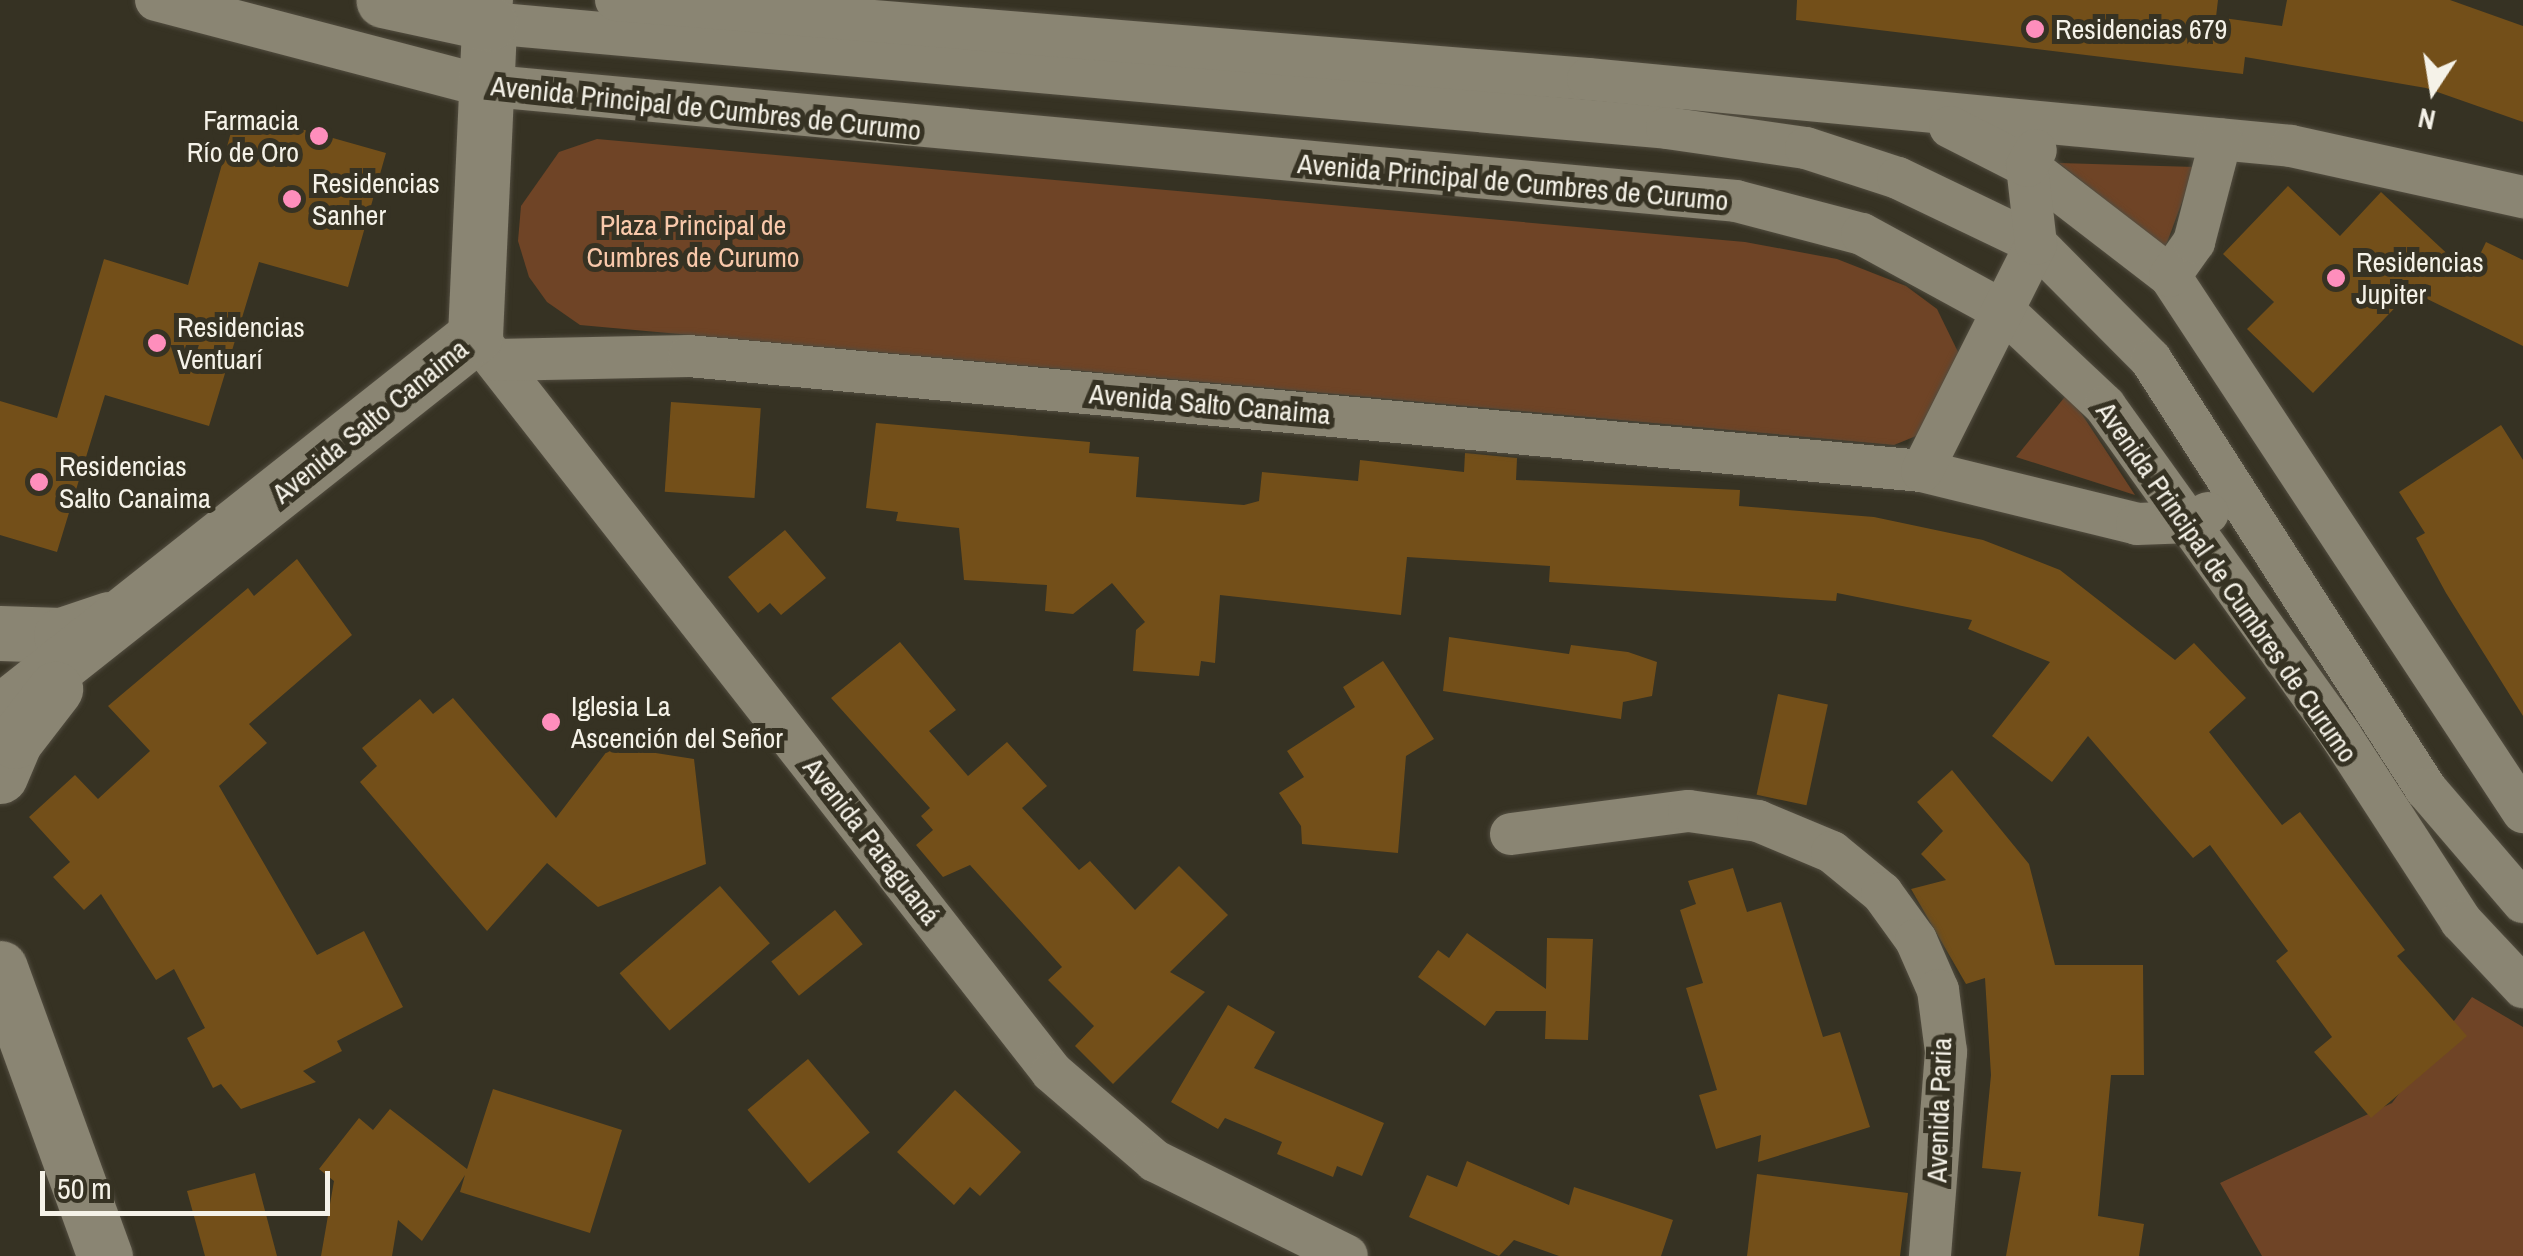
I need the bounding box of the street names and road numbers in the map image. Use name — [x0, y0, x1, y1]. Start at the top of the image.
street label: Avenida Principal de Cumbres de Curumo — [489, 69, 923, 147]
street label: Avenida Principal de Cumbres de Curumo — [1296, 146, 1730, 218]
street label: Avenida Salto Canaima — [265, 332, 475, 510]
street label: Avenida Salto Canaima — [1088, 377, 1332, 431]
street label: Avenida Principal de Cumbres de Curumo — [2089, 395, 2365, 769]
street label: Avenida Paraguaná — [796, 751, 948, 931]
street label: Avenida Paria — [1920, 1037, 1958, 1183]

